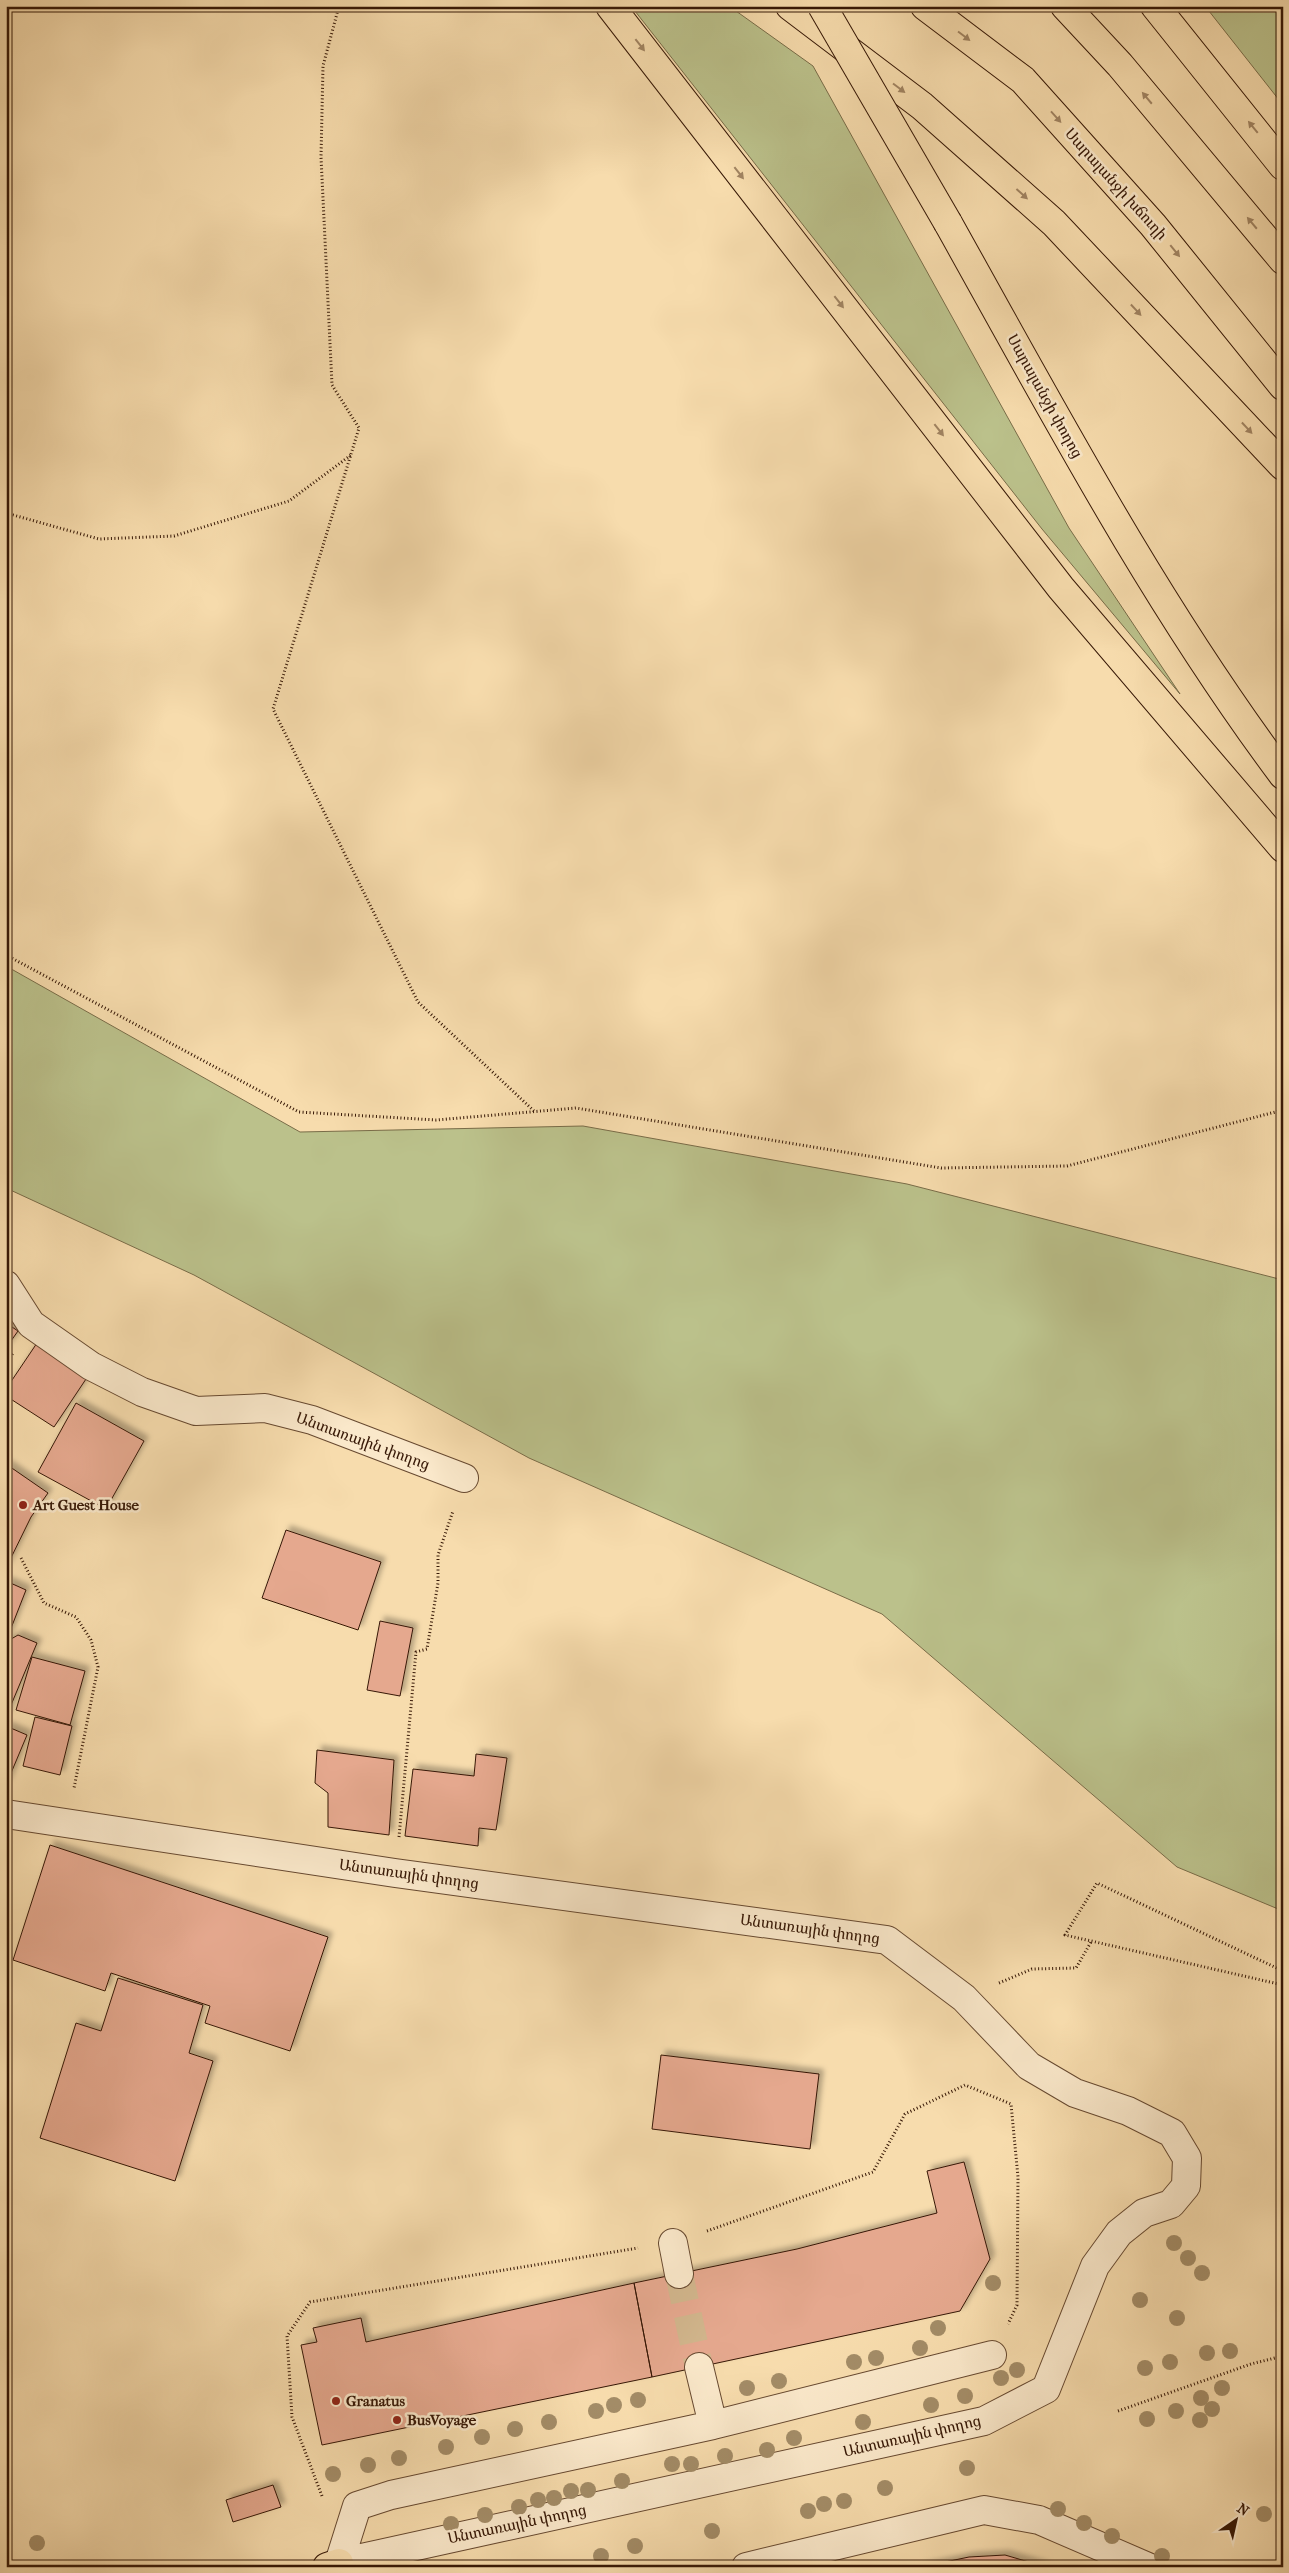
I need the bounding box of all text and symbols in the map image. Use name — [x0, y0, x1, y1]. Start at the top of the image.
one-way arrow — [957, 30, 970, 41]
one-way arrow — [634, 38, 645, 51]
one-way arrow — [892, 83, 906, 93]
one-way arrow — [1142, 92, 1153, 105]
one-way arrow — [1050, 110, 1062, 122]
one-way arrow — [1247, 121, 1258, 134]
street label: Սարալանջի խճուղի — [1061, 124, 1171, 244]
one-way arrow — [734, 166, 745, 179]
one-way arrow — [1015, 189, 1028, 200]
one-way arrow — [1246, 217, 1257, 230]
one-way arrow — [1170, 245, 1181, 258]
one-way arrow — [834, 295, 844, 309]
one-way arrow — [1130, 304, 1142, 316]
street label: Սարալանջի փողոց — [1003, 331, 1087, 461]
one-way arrow — [1241, 422, 1253, 434]
one-way arrow — [933, 423, 944, 436]
street label: Անտառային փողոց — [294, 1408, 432, 1474]
place label: Art Guest House — [32, 1496, 139, 1514]
marker: Art Guest House — [17, 1499, 29, 1511]
street label: Անտառային փողոց — [338, 1855, 480, 1893]
street label: Անտառային փողոց — [739, 1910, 881, 1948]
place label: Granatus — [346, 2392, 405, 2410]
marker: Granatus — [330, 2395, 342, 2407]
place label: BusVoyage — [407, 2411, 477, 2429]
street label: Անտառային փողոց — [841, 2411, 983, 2461]
marker: BusVoyage — [391, 2414, 403, 2426]
north arrow — [1212, 2496, 1262, 2546]
text: N — [1234, 2500, 1252, 2520]
street label: Անտառային փողոց — [446, 2501, 588, 2547]

